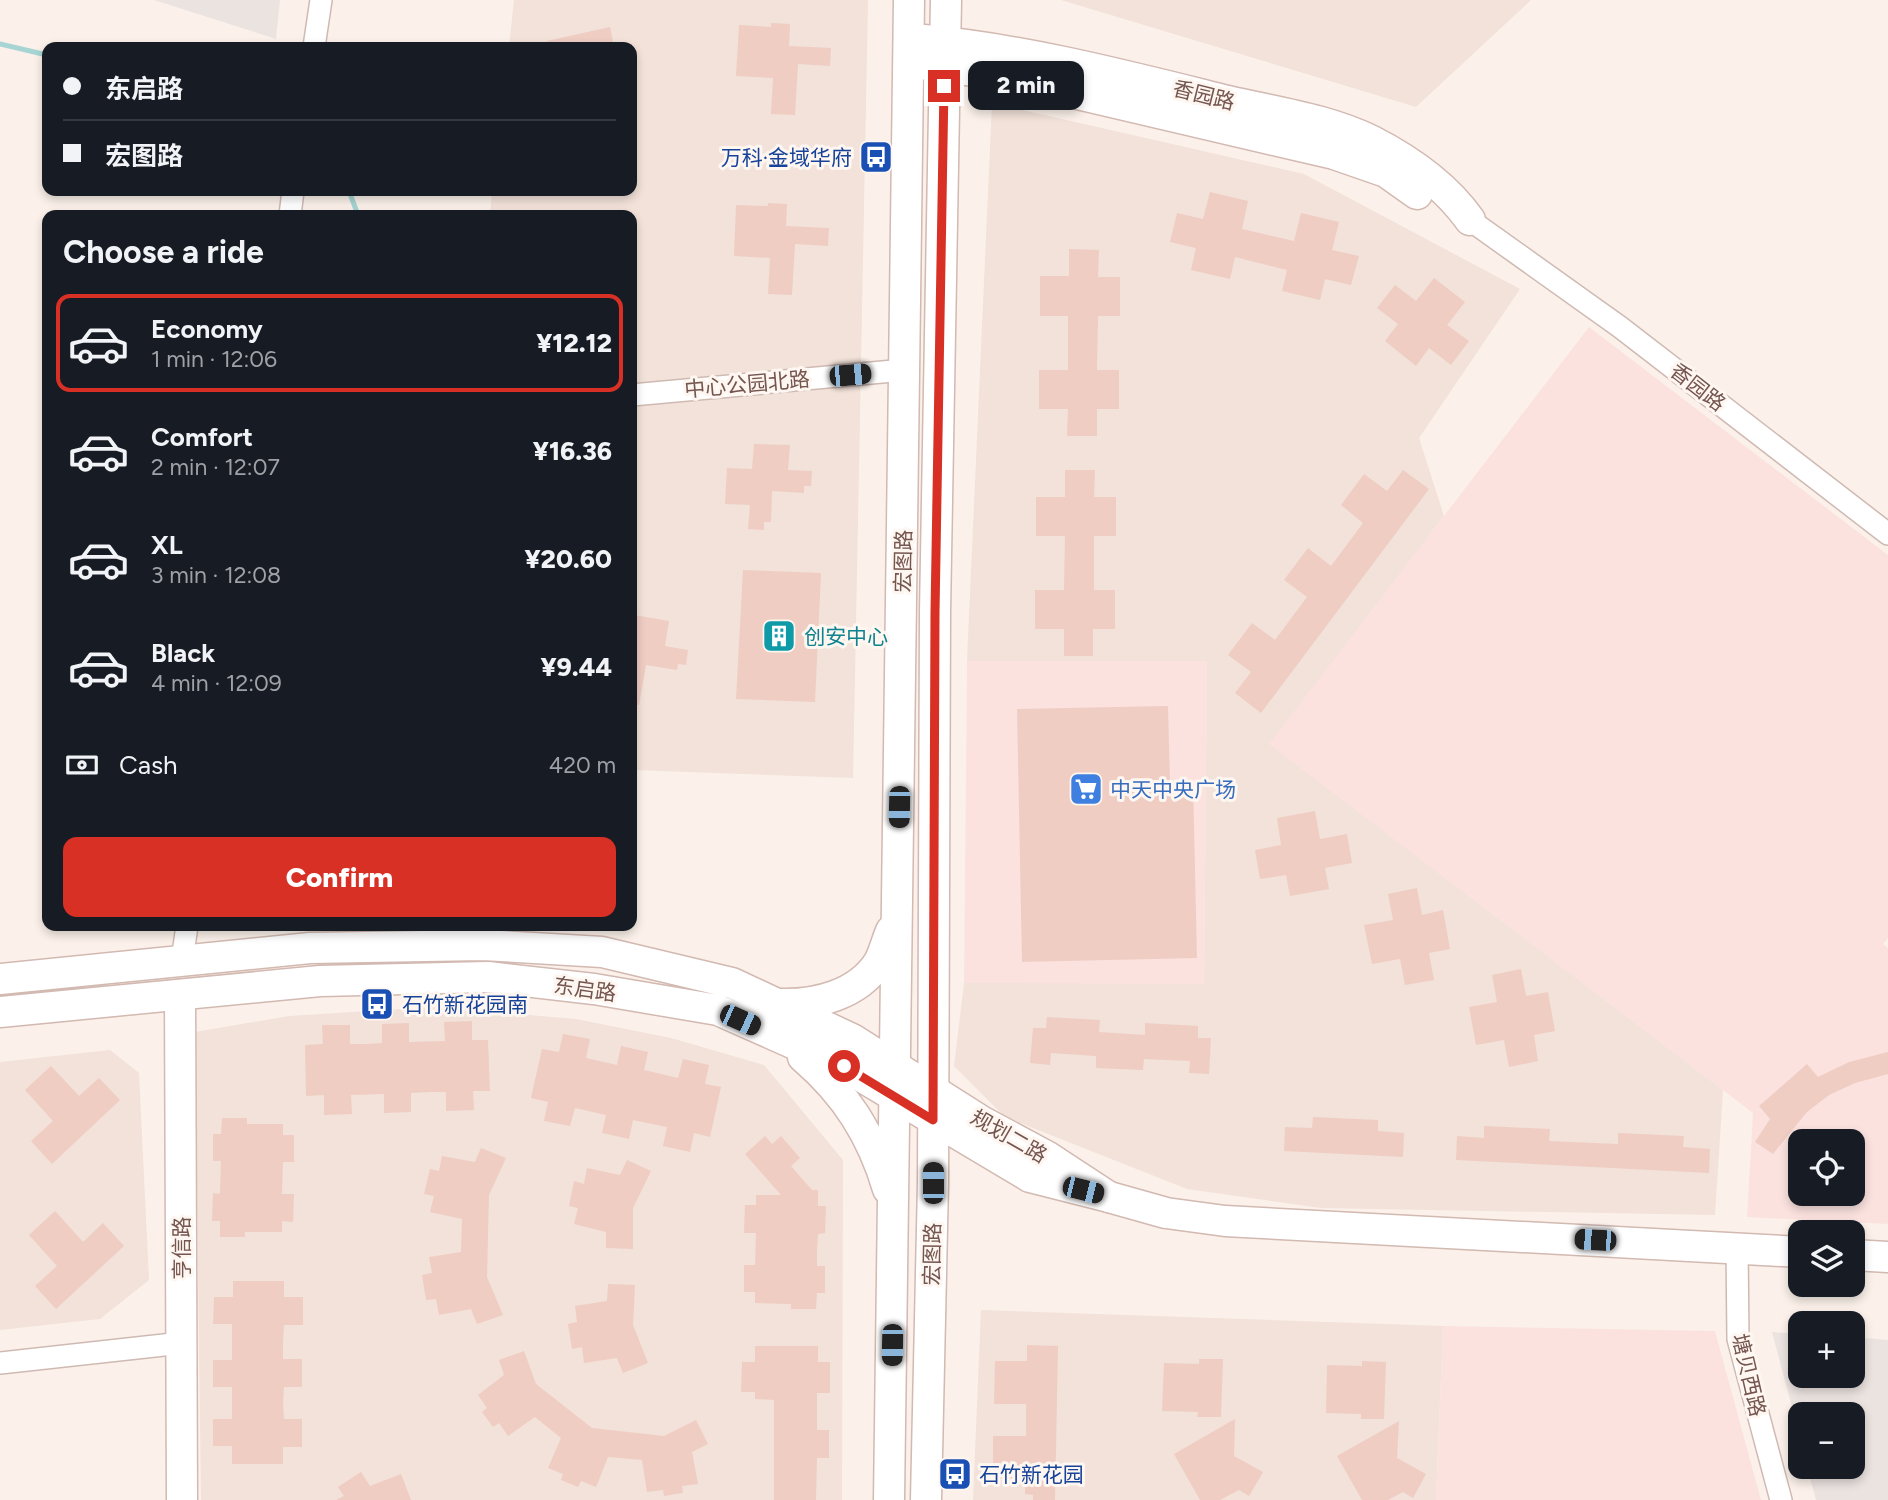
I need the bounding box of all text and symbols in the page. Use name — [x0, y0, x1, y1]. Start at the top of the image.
callout: 2 min — [968, 62, 1084, 110]
route end — [928, 70, 960, 102]
text: 2 min — [997, 71, 1055, 99]
text: 东启路 — [105, 73, 183, 105]
street label: 香园路 — [1170, 75, 1238, 115]
bus stop icon: 万科·金域华府 — [857, 138, 895, 176]
text: 宏图路 — [105, 140, 183, 172]
place label: 万科·金域华府 — [721, 145, 852, 170]
text: Choose a ride — [63, 233, 264, 271]
icon: car — [67, 312, 130, 375]
text: Economy — [151, 313, 263, 345]
text: ¥12.12 — [536, 327, 612, 359]
text: 1 min · 12:06 — [151, 345, 277, 373]
street label: 香园路 — [1665, 358, 1731, 416]
car — [829, 363, 872, 387]
street label: 中心公园北路 — [683, 366, 811, 402]
icon: car — [67, 420, 130, 483]
text: Comfort — [151, 421, 253, 453]
text: ¥16.36 — [533, 435, 612, 467]
text: 2 min · 12:07 — [151, 453, 280, 481]
icon: car — [67, 528, 130, 591]
text: XL — [151, 529, 183, 561]
street label: 宏图路 — [890, 529, 916, 593]
text: ¥20.60 — [524, 543, 612, 575]
text: 3 min · 12:08 — [151, 561, 281, 589]
building icon: 创安中心 — [760, 617, 798, 655]
place label: 创安中心 — [804, 624, 888, 649]
icon: car — [67, 636, 130, 699]
text: Black — [151, 637, 215, 669]
text: ¥9.44 — [540, 651, 612, 683]
text: 4 min · 12:09 — [151, 669, 282, 697]
icon: cash — [63, 746, 101, 784]
text: Cash — [119, 749, 178, 781]
text: 420 m — [549, 751, 616, 779]
supermarket icon: 中天中央广场 — [1067, 770, 1105, 808]
place label: 中天中央广场 — [1110, 777, 1236, 802]
car — [889, 786, 910, 828]
button: Confirm — [63, 837, 616, 917]
street label: 东启路 — [552, 972, 618, 1006]
bus stop icon: 石竹新花园南 — [358, 985, 396, 1023]
place label: 石竹新花园南 — [402, 992, 528, 1017]
car — [717, 1002, 764, 1038]
route start — [828, 1050, 860, 1082]
street label: 规划二路 — [966, 1104, 1052, 1168]
map controls — [1788, 1129, 1865, 1479]
button: locate — [1788, 1129, 1865, 1206]
car — [923, 1162, 944, 1204]
car — [1061, 1175, 1106, 1205]
street label: 亨信路 — [169, 1217, 194, 1280]
button: layers — [1788, 1220, 1865, 1297]
street label: 宏图路 — [919, 1222, 945, 1286]
car — [1574, 1228, 1617, 1252]
button: + — [1788, 1311, 1865, 1388]
car — [882, 1324, 903, 1366]
street label: 塘贝西路 — [1727, 1331, 1771, 1419]
button: − — [1788, 1402, 1865, 1479]
bus stop icon: 石竹新花园 — [936, 1455, 974, 1493]
place label: 石竹新花园 — [979, 1462, 1084, 1487]

